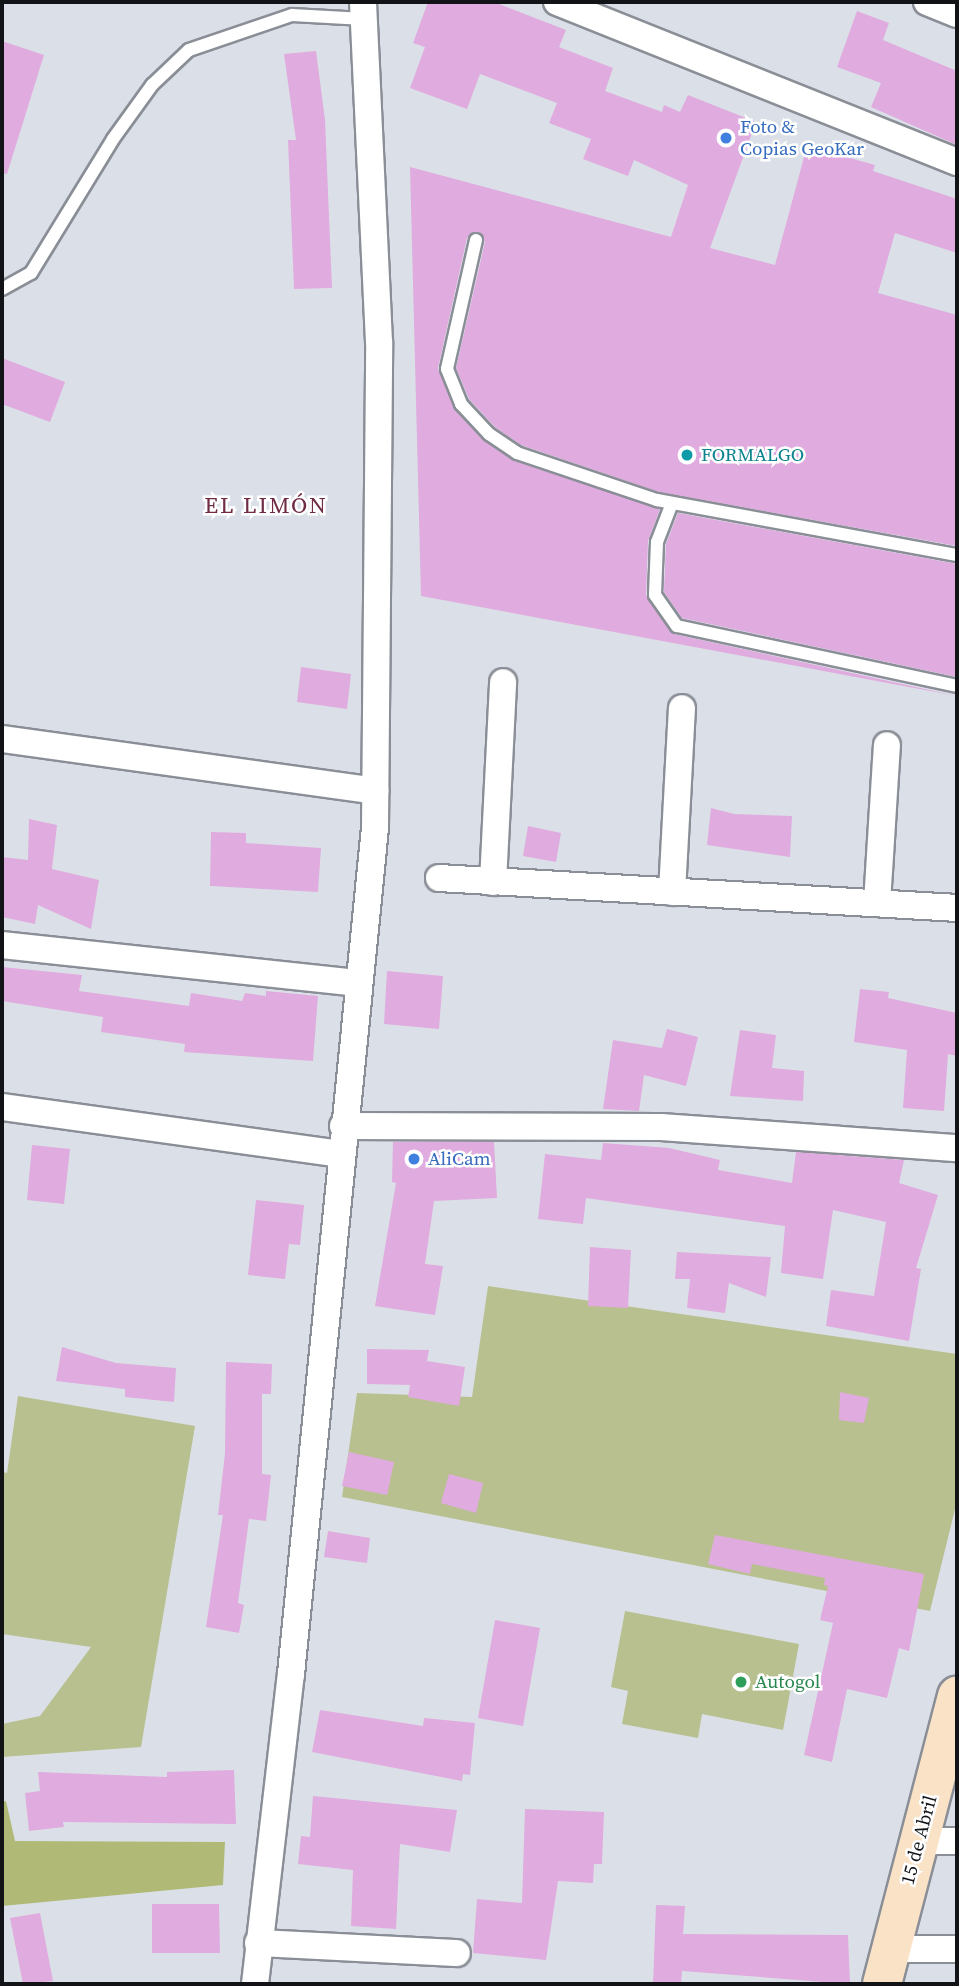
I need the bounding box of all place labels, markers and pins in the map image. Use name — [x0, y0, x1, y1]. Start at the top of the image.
place label: Foto & Copias GeoKar — [740, 116, 864, 160]
marker: Foto & Copias GeoKar — [718, 130, 734, 146]
place label: FORMALGO — [701, 444, 804, 466]
marker: FORMALGO — [679, 447, 695, 463]
place label: AliCam — [428, 1148, 491, 1170]
marker: AliCam — [406, 1151, 422, 1167]
place label: Autogol — [755, 1671, 820, 1693]
marker: Autogol — [733, 1674, 749, 1690]

